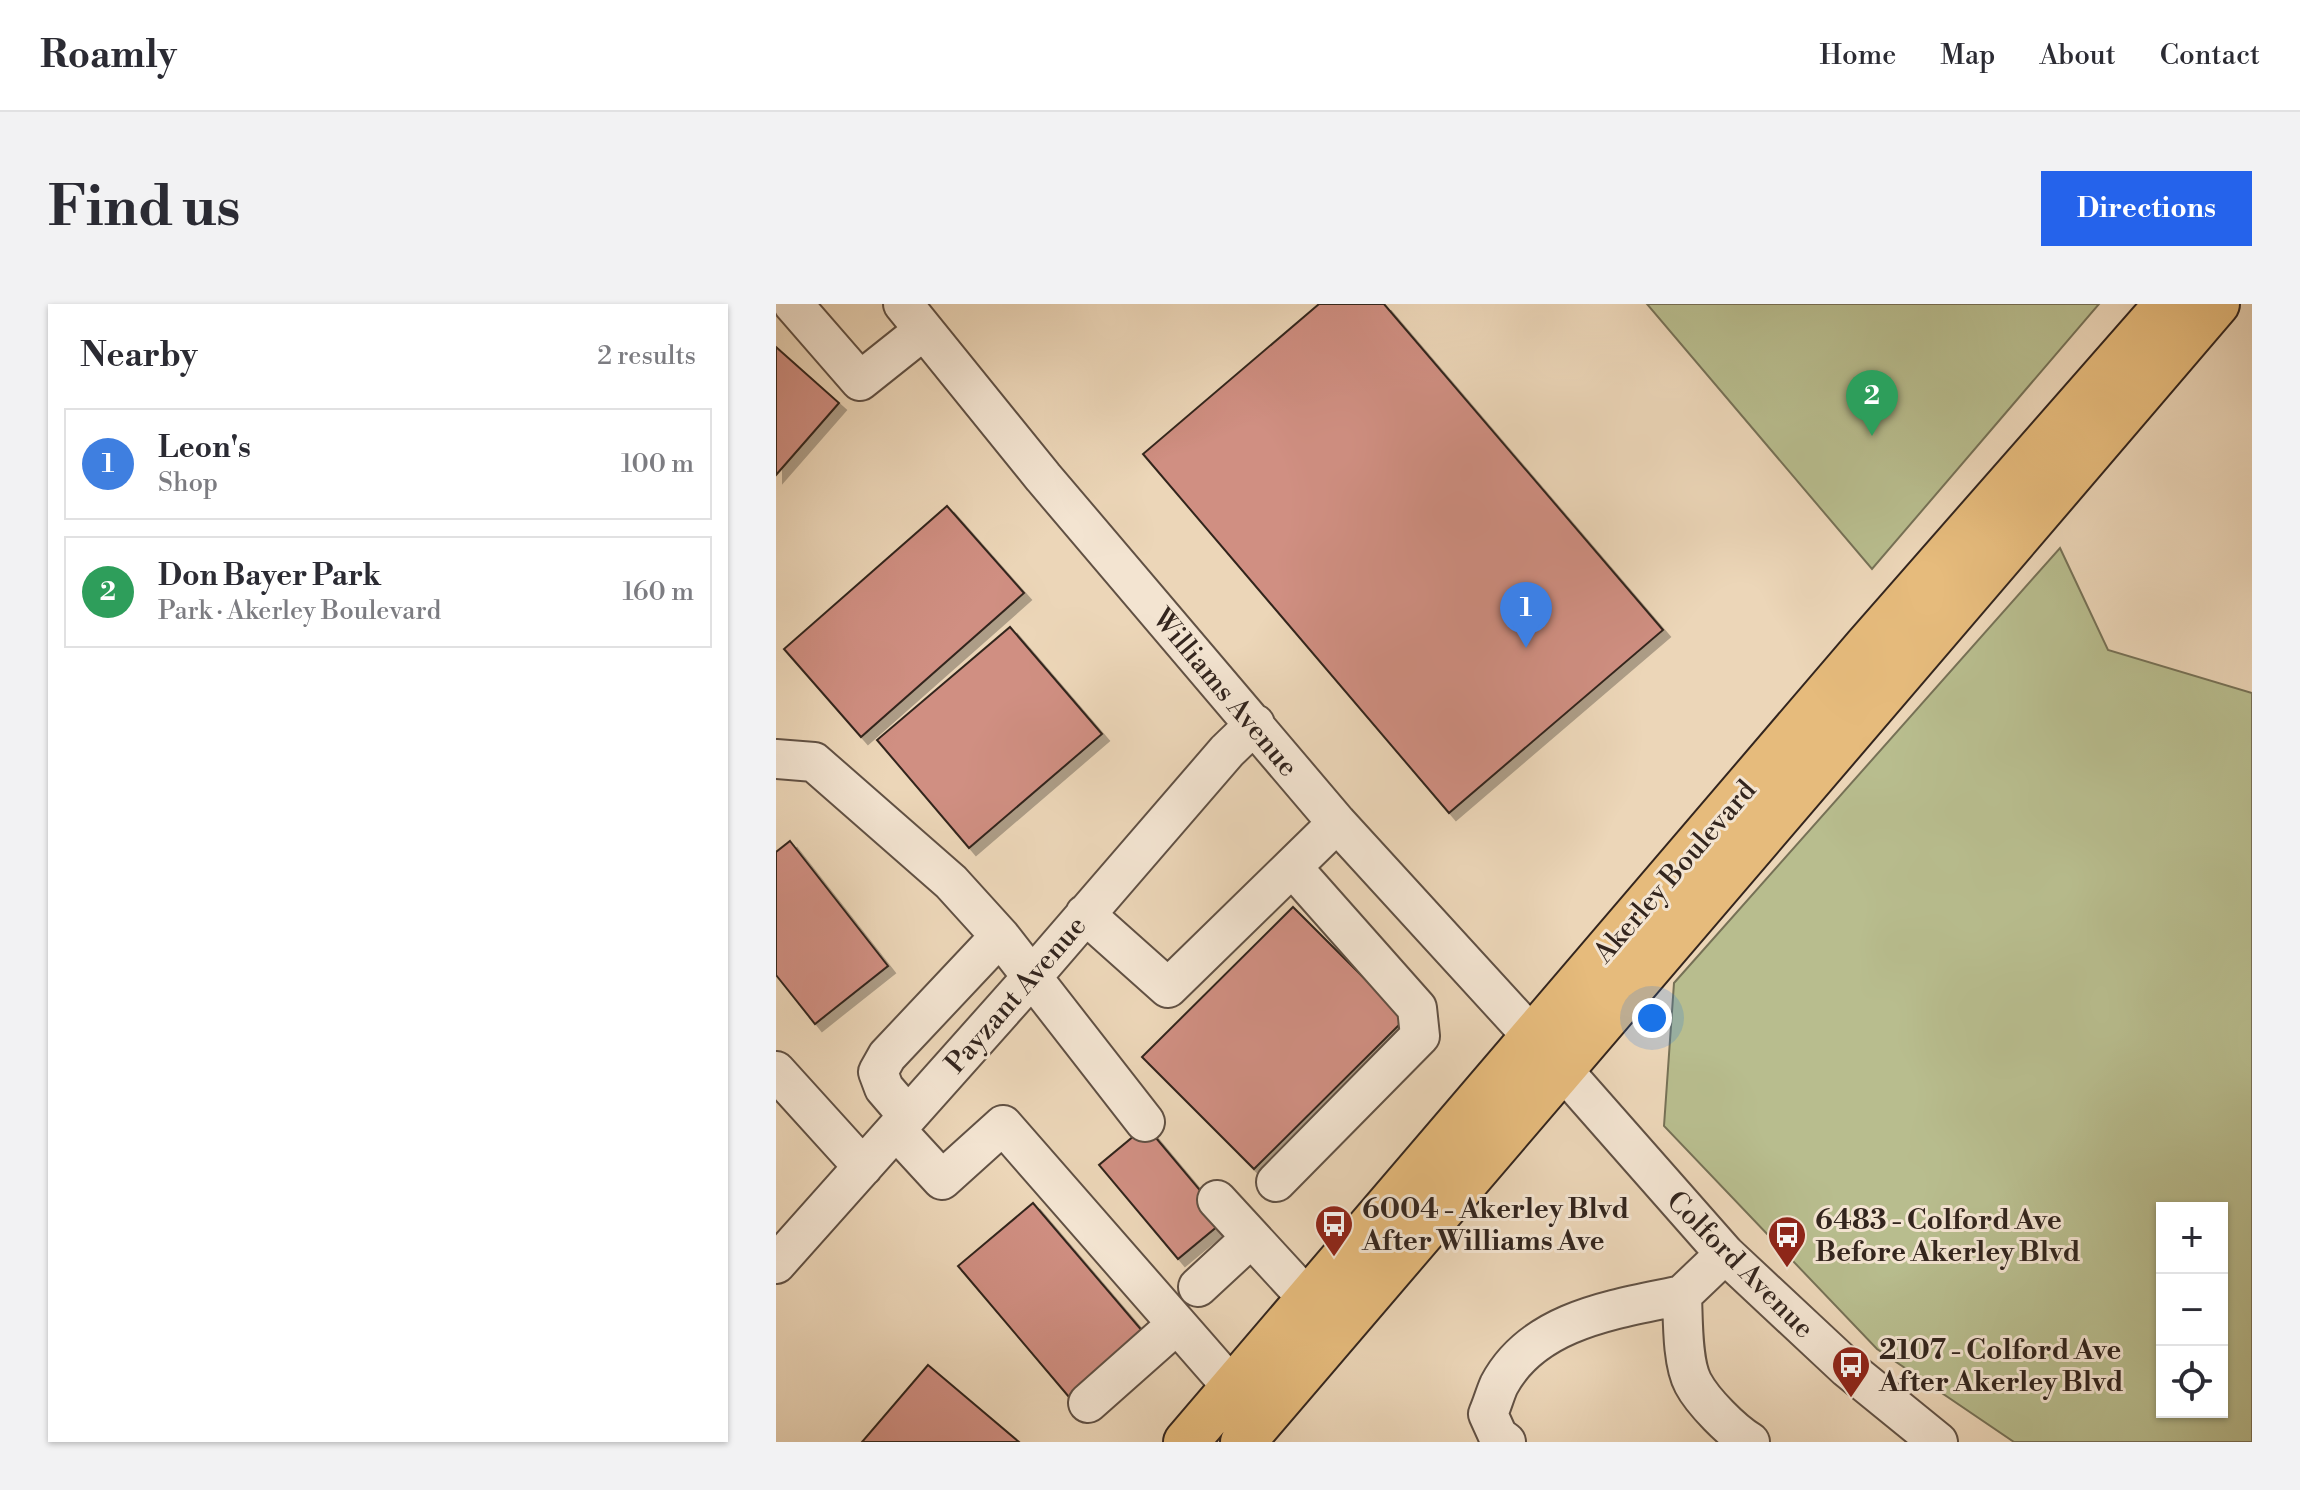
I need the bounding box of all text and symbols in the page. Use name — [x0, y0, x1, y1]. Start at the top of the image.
text: Roamly — [40, 32, 177, 79]
text: Home — [1820, 38, 1896, 73]
text: Map — [1940, 38, 1995, 73]
text: About — [2039, 38, 2116, 73]
text: Contact — [2160, 38, 2260, 73]
button: Directions — [2041, 171, 2252, 246]
text: Find us — [48, 173, 241, 243]
text: Nearby — [80, 335, 198, 377]
text: 2 results — [597, 340, 696, 372]
pin: 2 — [1846, 370, 1898, 436]
text: Leon's — [158, 429, 251, 467]
text: 1 — [102, 448, 114, 480]
text: 100 m — [621, 448, 694, 480]
text: Shop — [158, 467, 218, 499]
text: Don Bayer Park — [158, 557, 381, 595]
text: 2 — [100, 576, 116, 608]
text: 160 m — [623, 576, 694, 608]
pin: 1 — [1500, 582, 1552, 648]
text: Park · Akerley Boulevard — [158, 595, 441, 627]
street label: Williams Avenue — [1144, 601, 1305, 784]
street label: Akerley Boulevard — [1586, 773, 1764, 971]
street label: Payzant Avenue — [938, 909, 1094, 1081]
your location — [1632, 998, 1672, 1038]
street label: Colford Avenue — [1659, 1184, 1821, 1346]
place label: 6004 - Akerley Blvd After Williams Ave — [1361, 1192, 1629, 1259]
map controls — [2156, 1202, 2228, 1418]
button: + — [2156, 1202, 2228, 1274]
bus stop icon: 6004 - Akerley Blvd After Williams Ave — [1313, 1203, 1355, 1258]
place label: 6483 - Colford Ave Before Akerley Blvd — [1815, 1203, 2081, 1270]
bus stop icon: 6483 - Colford Ave Before Akerley Blvd — [1766, 1214, 1808, 1269]
button: − — [2156, 1274, 2228, 1346]
place label: 2107 - Colford Ave After Akerley Blvd — [1878, 1333, 2124, 1400]
bus stop icon: 2107 - Colford Ave After Akerley Blvd — [1830, 1344, 1872, 1399]
button: locate — [2156, 1346, 2228, 1418]

